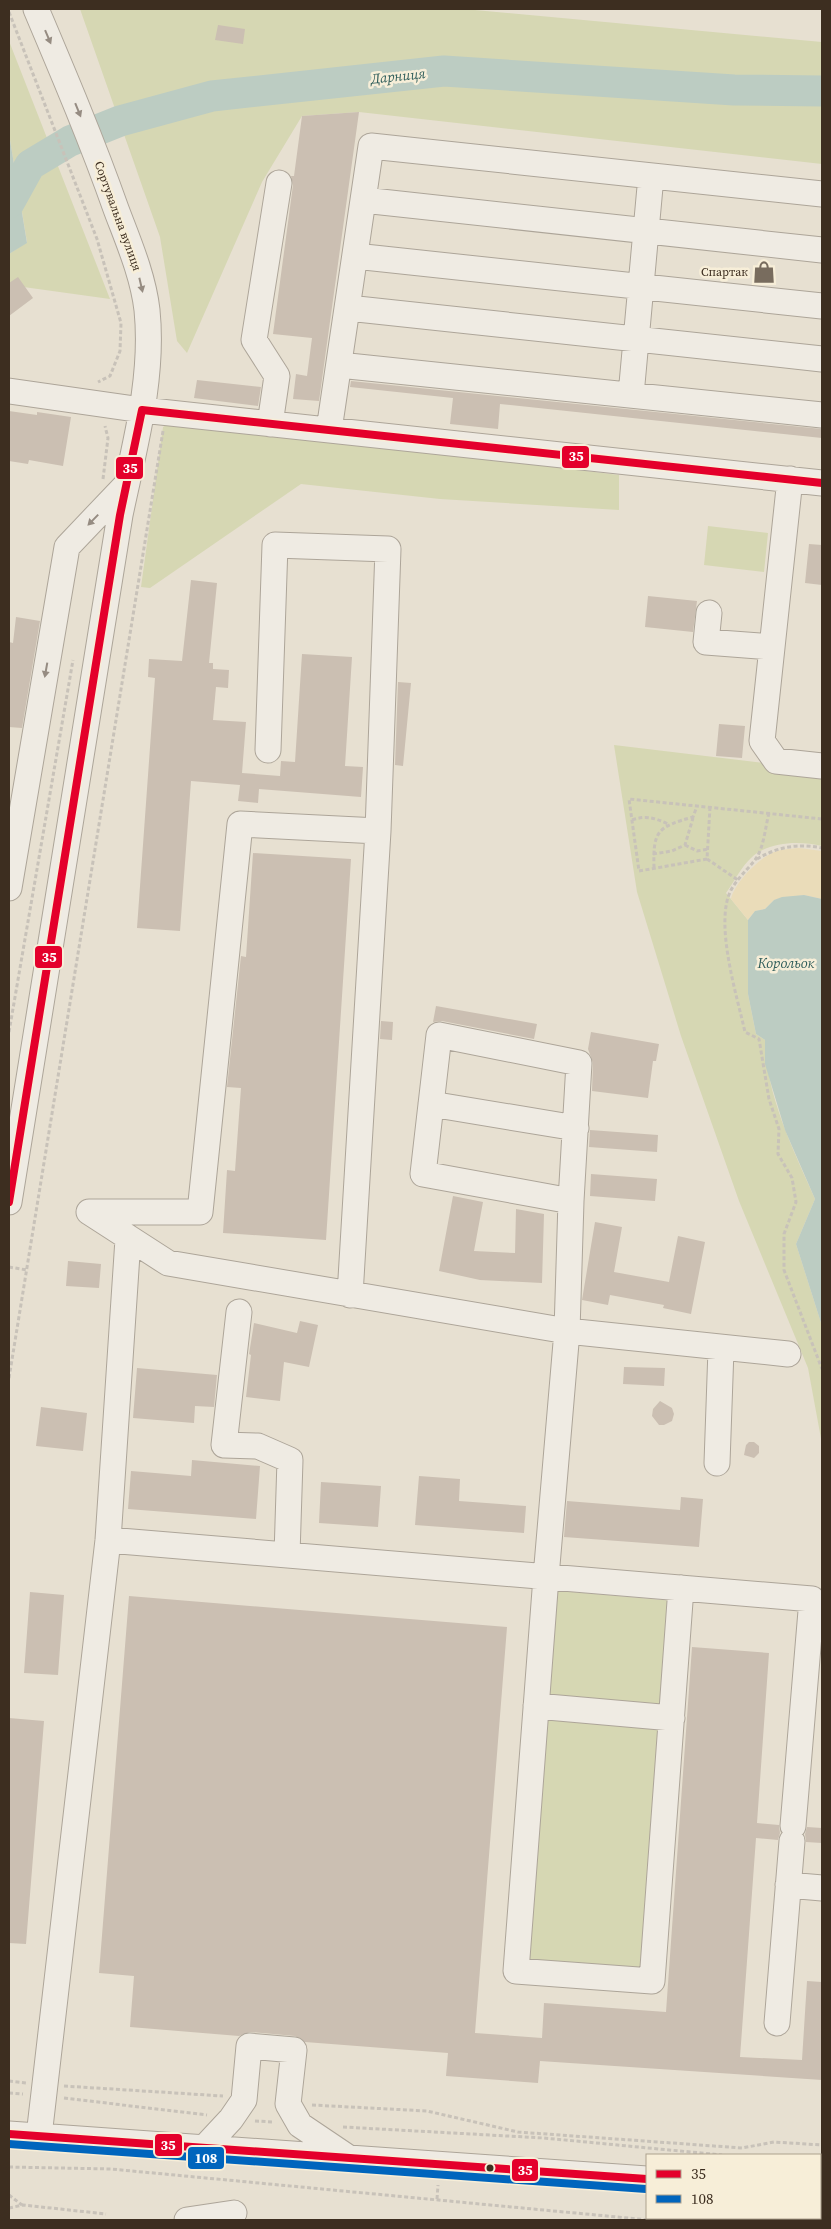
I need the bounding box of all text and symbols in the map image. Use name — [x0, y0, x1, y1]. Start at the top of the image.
one-way arrow — [44, 30, 52, 44]
water label: Дарниця — [369, 63, 426, 89]
one-way arrow — [74, 103, 82, 117]
street label: Сортувальна вулиця — [91, 159, 145, 273]
shop icon: Спартак — [751, 259, 777, 285]
place label: Спартак — [701, 264, 748, 280]
one-way arrow — [137, 277, 145, 293]
line badge: 35 — [561, 445, 590, 469]
text: 35 — [568, 446, 584, 466]
line badge: 35 — [115, 456, 144, 480]
text: 35 — [122, 458, 138, 478]
one-way arrow — [87, 514, 99, 526]
one-way arrow — [41, 663, 49, 679]
line badge: 35 — [34, 945, 63, 969]
text: 35 — [41, 947, 57, 967]
water label: Корольок — [757, 953, 815, 973]
line badge: 35 — [154, 2133, 183, 2157]
text: 35 — [160, 2135, 176, 2155]
line badge: 108 — [187, 2146, 225, 2170]
text: 108 — [195, 2148, 217, 2168]
legend — [646, 2154, 821, 2219]
line badge: 35 — [511, 2158, 539, 2182]
text: 35 — [517, 2160, 533, 2180]
unlabelled marker — [485, 2163, 495, 2173]
text: 35 — [691, 2163, 706, 2184]
text: 108 — [691, 2188, 714, 2209]

